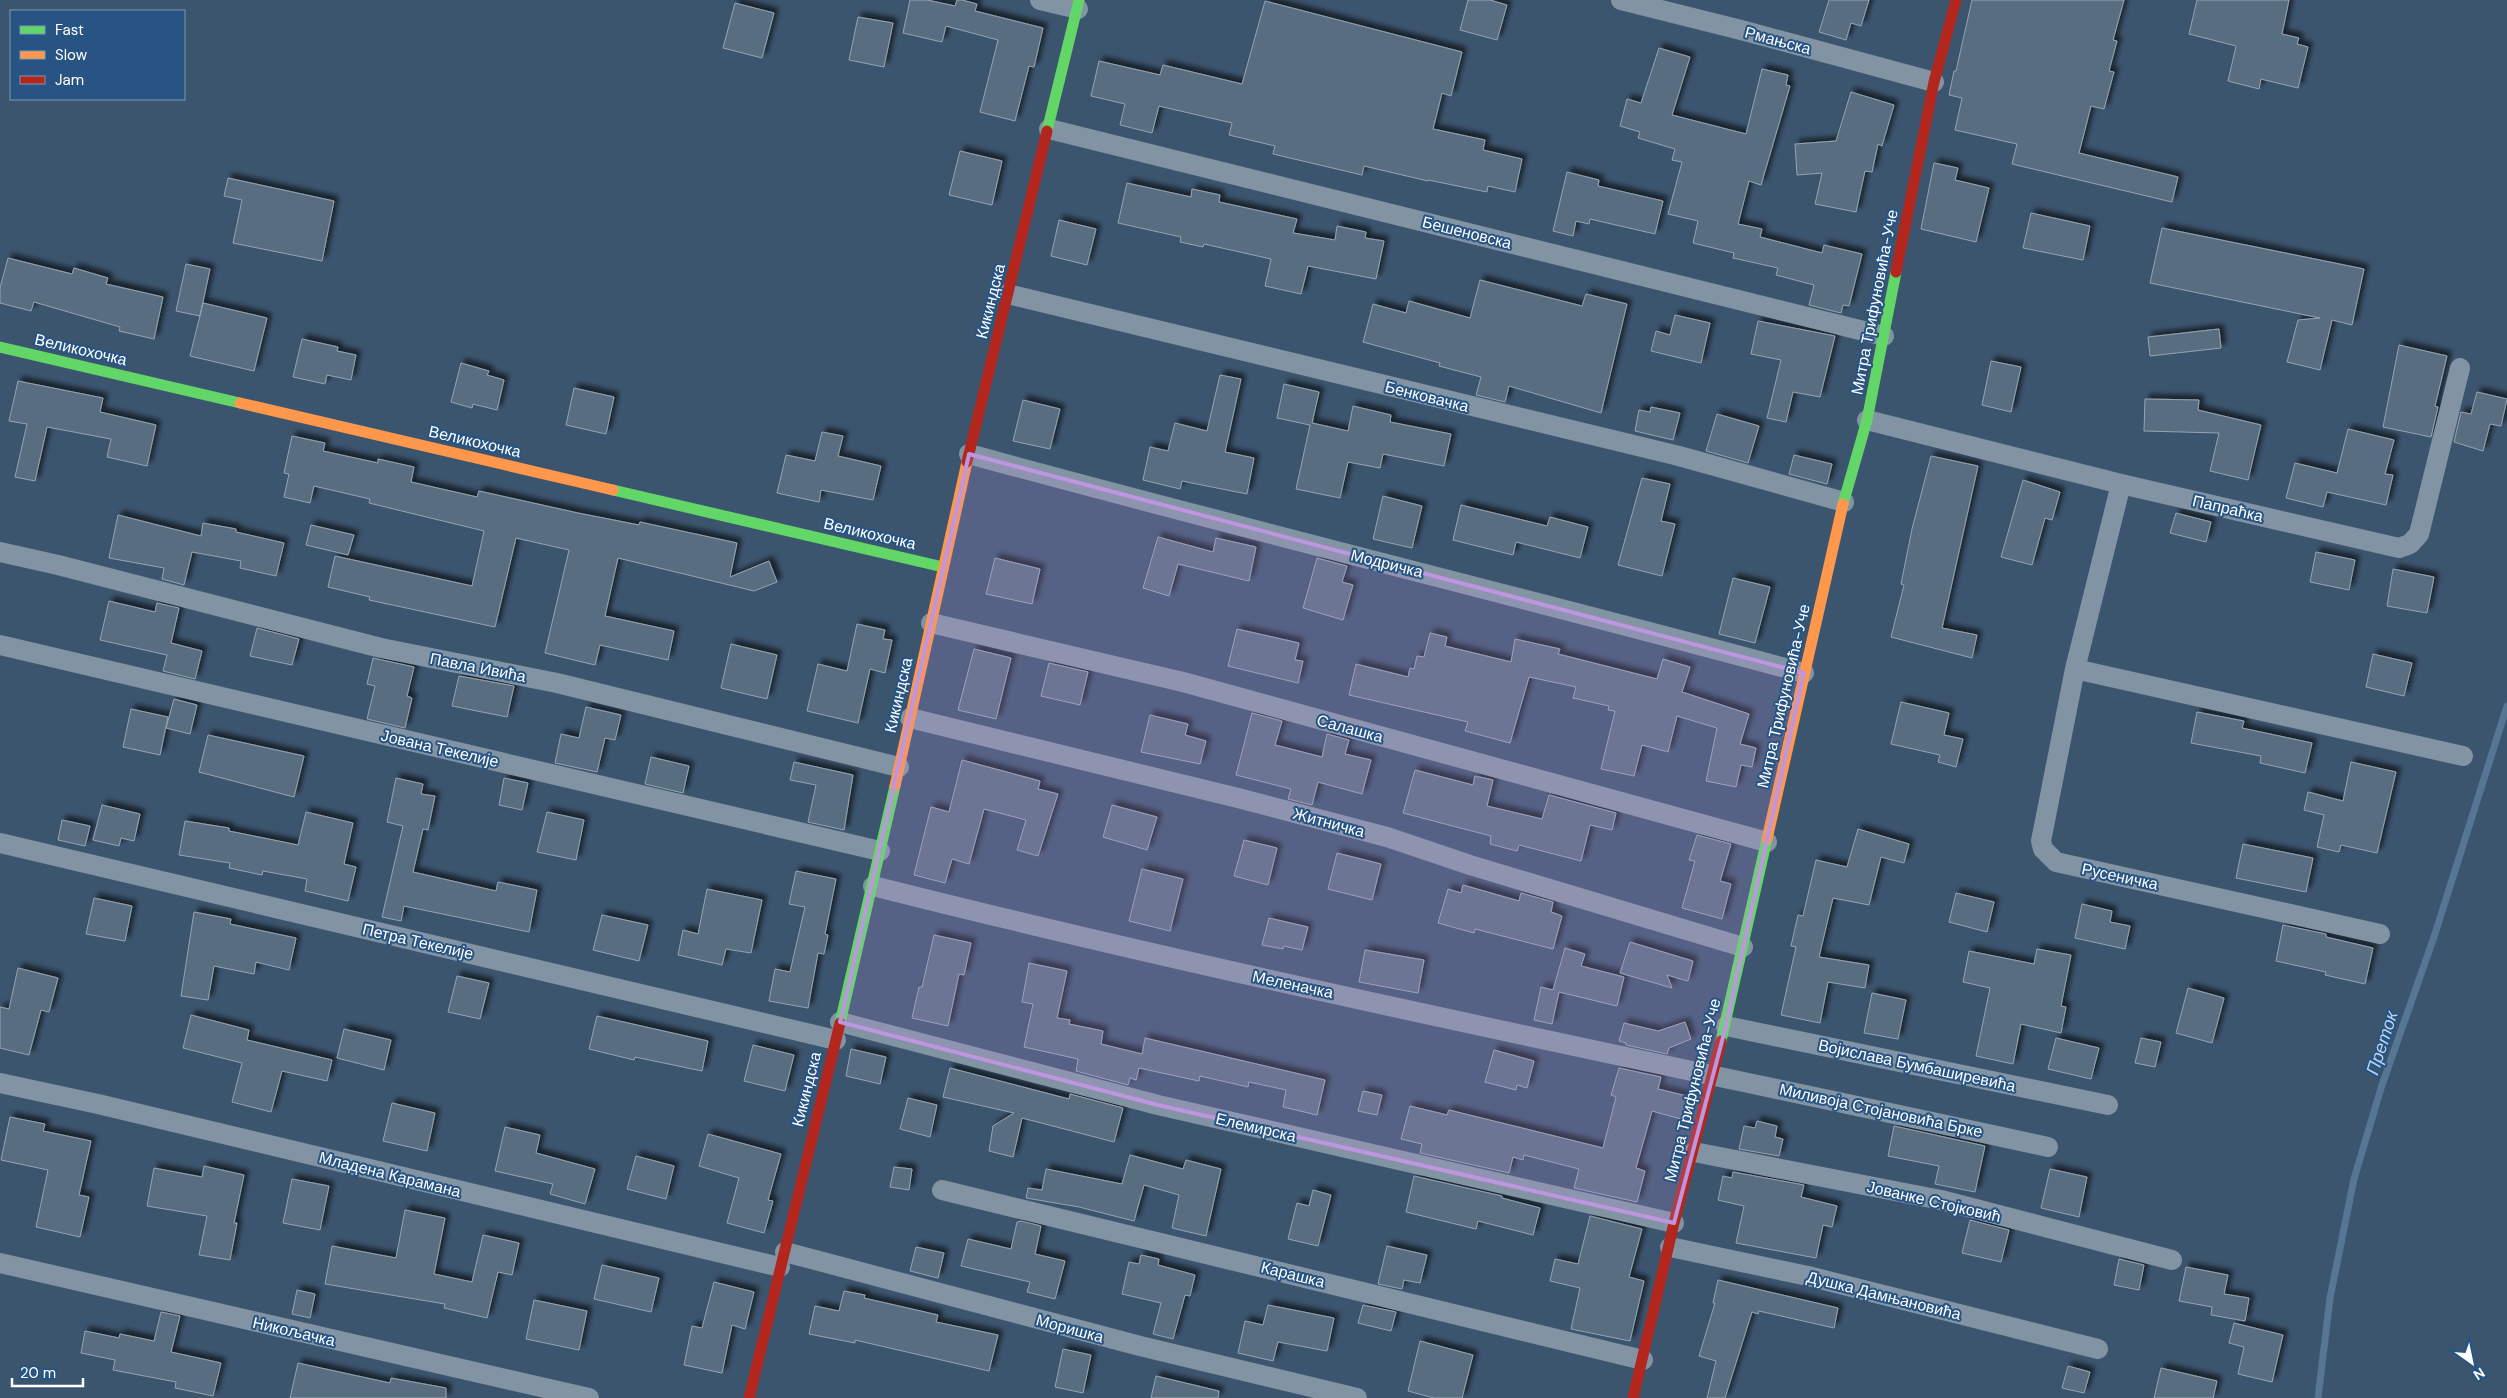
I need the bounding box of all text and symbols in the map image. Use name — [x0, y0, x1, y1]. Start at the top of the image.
legend — [10, 10, 185, 100]
text: Fast — [55, 20, 84, 40]
street label: Рмањска — [1742, 22, 1813, 59]
text: Slow — [55, 45, 88, 65]
text: Jam — [55, 70, 84, 90]
street label: Митра Трифуновића-Уче — [1846, 208, 1903, 397]
street label: Бешеновска — [1420, 211, 1514, 254]
street label: Кикиндска — [971, 261, 1010, 341]
street label: Великохочка — [33, 329, 129, 370]
street label: Бенковачка — [1383, 376, 1471, 417]
street label: Великохочка — [427, 421, 523, 462]
street label: Папраћка — [2190, 490, 2265, 527]
street label: Великохочка — [822, 513, 918, 554]
street label: Модричка — [1349, 544, 1425, 583]
street label: Митра Трифуновића-Уче — [1752, 602, 1815, 790]
street label: Павла Ивића — [428, 648, 528, 687]
street label: Кикиндска — [880, 655, 917, 735]
street label: Салашка — [1314, 710, 1386, 747]
street label: Јована Текелије — [379, 725, 501, 772]
street label: Житничка — [1291, 803, 1367, 842]
street label: Русеничка — [2080, 858, 2160, 895]
street label: Петра Текелије — [360, 919, 476, 964]
street label: Меленачка — [1251, 966, 1335, 1003]
street label: Митра Трифуновића-Уче — [1660, 996, 1725, 1184]
water label: Преток — [2360, 1006, 2404, 1078]
street label: Војислава Бумбаширевића — [1816, 1034, 2018, 1097]
street label: Кикиндска — [787, 1049, 826, 1129]
street label: Миливоја Стојановића Брке — [1777, 1079, 1985, 1142]
street label: Елемирска — [1214, 1108, 1298, 1147]
street label: Младена Карамана — [317, 1147, 463, 1202]
street label: Јованке Стојковић — [1865, 1176, 2003, 1227]
street label: Карашка — [1259, 1256, 1327, 1293]
street label: Душка Дамњановића — [1805, 1266, 1963, 1325]
street label: Моришка — [1034, 1309, 1106, 1348]
street label: Никољачка — [251, 1312, 337, 1351]
north arrow — [2447, 1338, 2497, 1388]
scale bar — [12, 1356, 84, 1388]
text: 20 m — [20, 1363, 56, 1383]
text: N — [2470, 1364, 2488, 1384]

